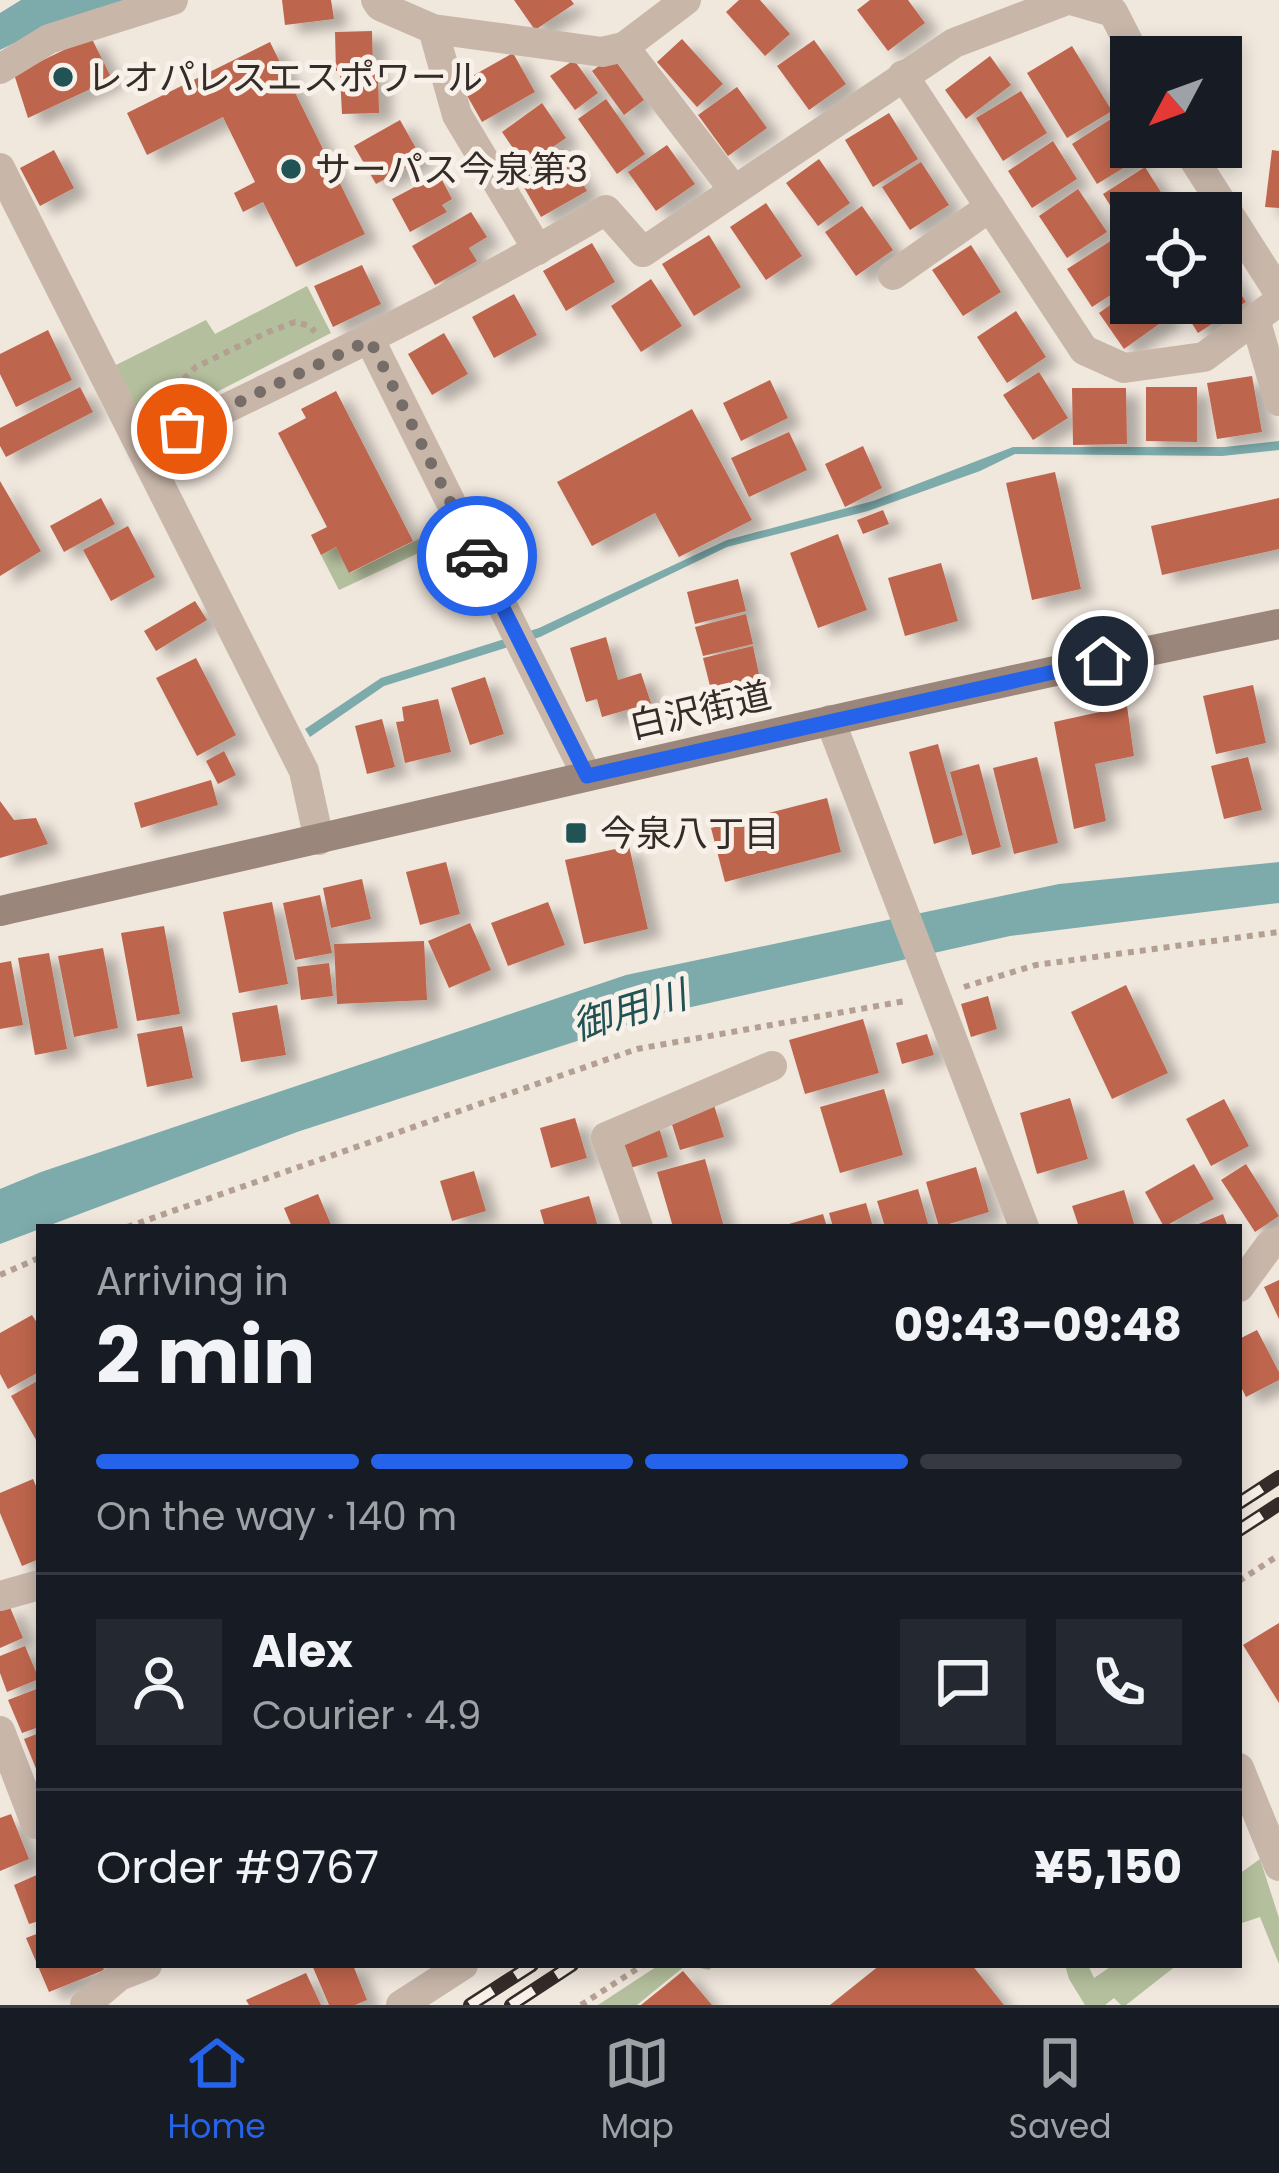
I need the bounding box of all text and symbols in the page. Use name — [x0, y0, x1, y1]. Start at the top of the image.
north arrow — [1110, 36, 1242, 168]
map controls — [1110, 36, 1242, 324]
place label: レオパレスエスポワール — [87, 52, 483, 103]
marker: レオパレスエスポワール — [50, 64, 76, 90]
place label: サーパス今泉第3 — [315, 144, 588, 195]
marker: サーパス今泉第3 — [278, 156, 304, 182]
button: locate — [1110, 192, 1242, 324]
pin — [131, 378, 233, 480]
icon: bag — [149, 396, 215, 462]
courier — [417, 496, 537, 616]
icon: car — [444, 523, 510, 589]
pin — [1052, 610, 1154, 712]
icon: home — [1070, 628, 1136, 694]
street label: 白沢街道 — [624, 669, 776, 752]
place label: 今泉八丁目 — [600, 808, 780, 859]
marker: 今泉八丁目 — [563, 820, 589, 846]
water label: 御用川 — [565, 966, 697, 1054]
text: Arriving in — [96, 1254, 289, 1309]
text: 09:43–09:48 — [894, 1294, 1182, 1357]
text: 2 min — [96, 1301, 315, 1410]
text: On the way · 140 m — [96, 1489, 457, 1544]
button: person — [96, 1619, 222, 1745]
button: chat — [900, 1619, 1026, 1745]
button: phone — [1056, 1619, 1182, 1745]
text: Alex — [252, 1620, 353, 1683]
text: Courier · 4.9 — [252, 1688, 481, 1743]
text: Order #9767 — [96, 1836, 379, 1899]
text: ¥5,150 — [1034, 1836, 1182, 1899]
tab: Home — [167, 2030, 266, 2152]
tab: Map — [601, 2030, 674, 2152]
tab: Saved — [1009, 2030, 1112, 2152]

